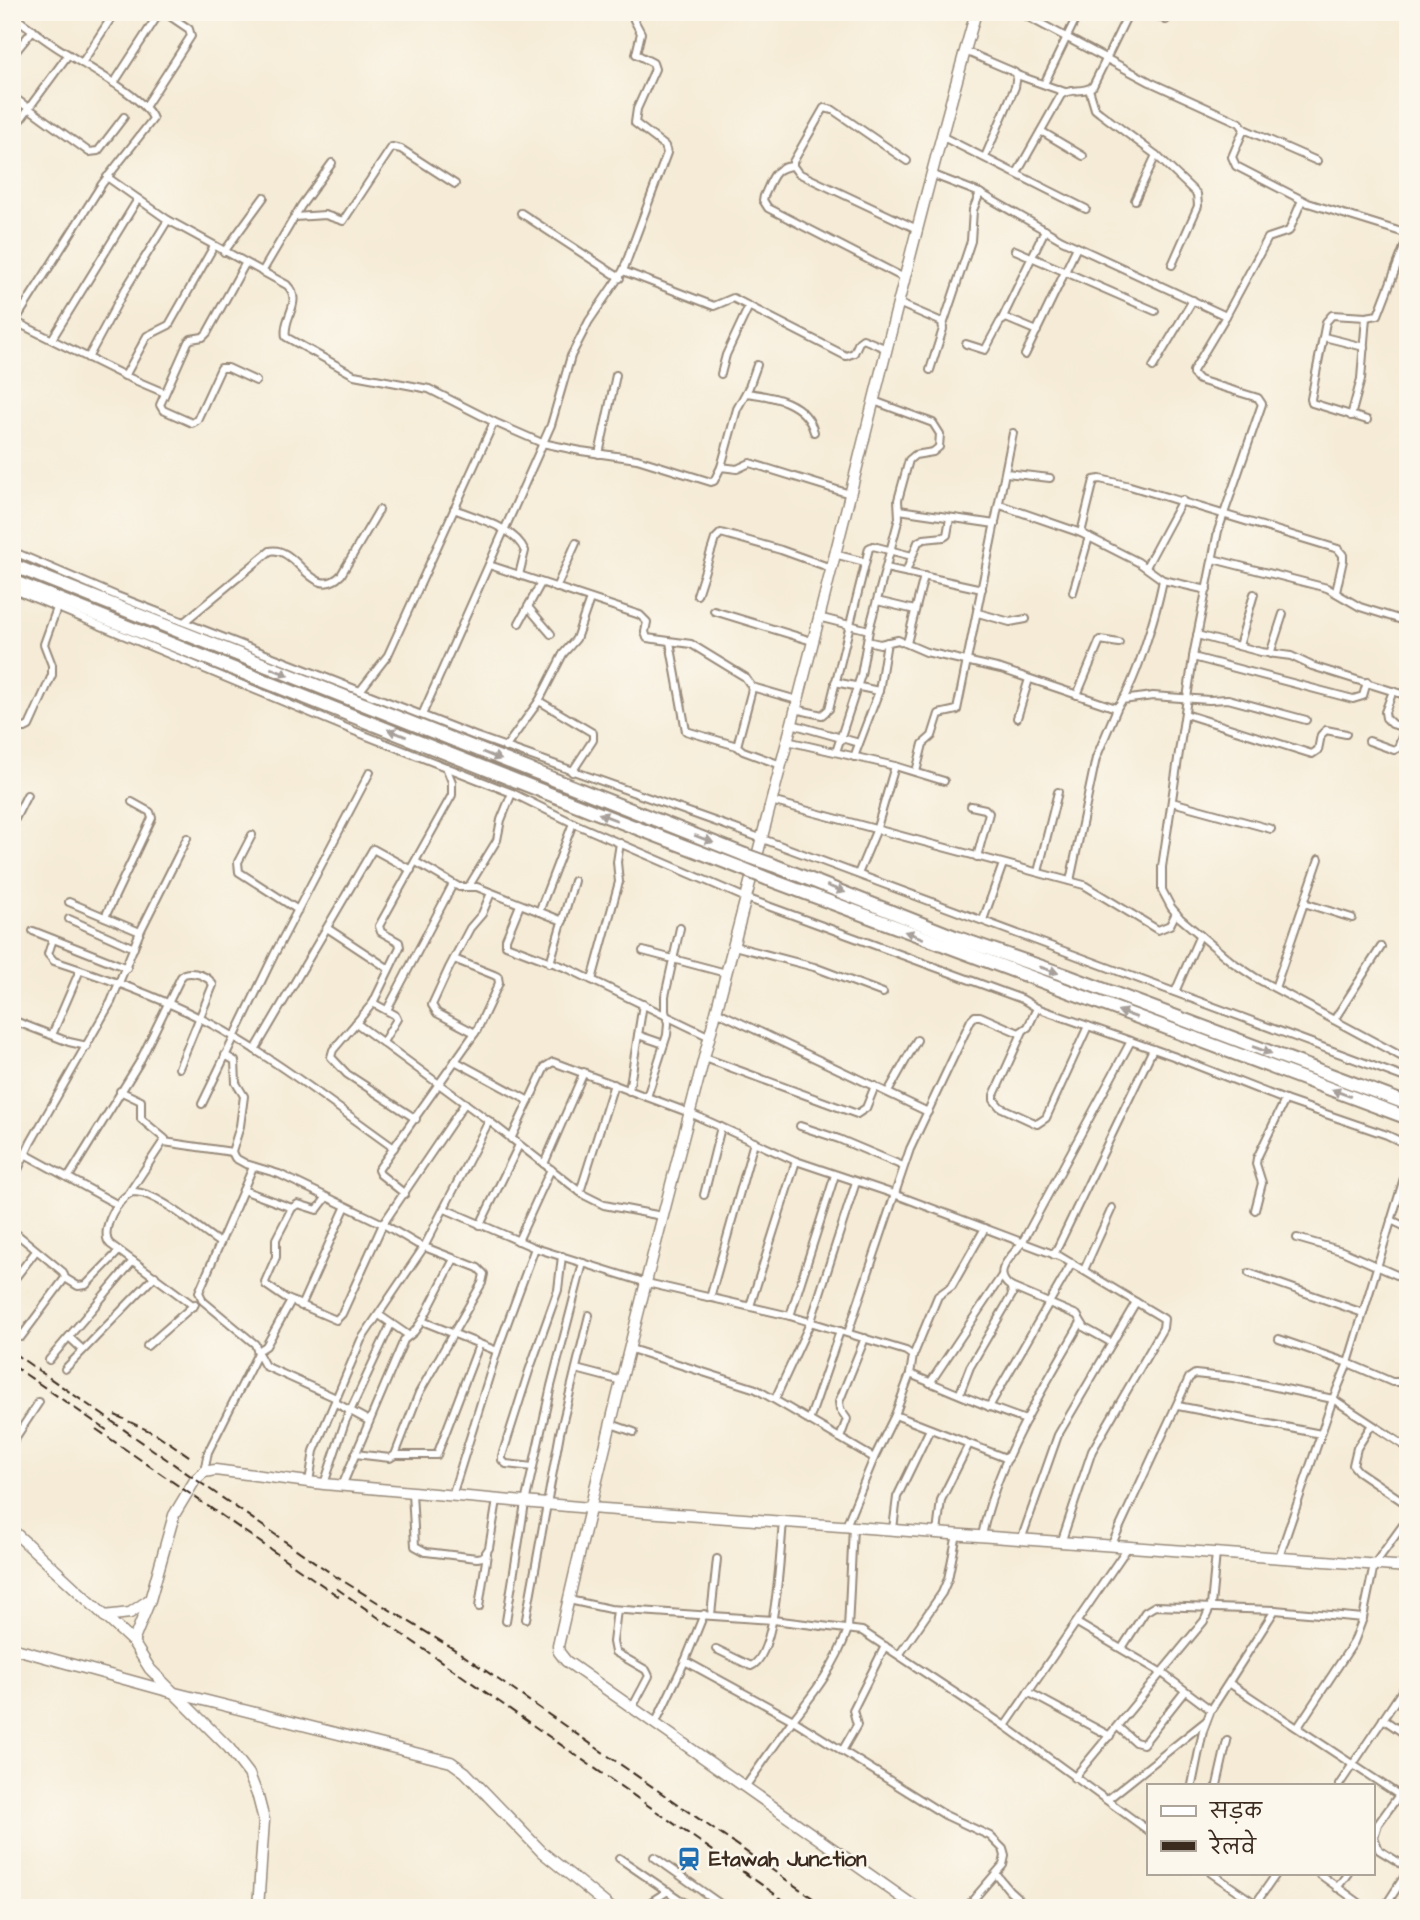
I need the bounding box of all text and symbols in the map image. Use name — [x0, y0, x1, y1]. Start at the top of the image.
one-way arrow — [270, 667, 291, 678]
one-way arrow — [386, 728, 407, 739]
one-way arrow — [481, 750, 502, 761]
one-way arrow — [598, 812, 619, 823]
one-way arrow — [693, 833, 714, 844]
one-way arrow — [826, 884, 847, 895]
one-way arrow — [904, 929, 925, 940]
one-way arrow — [1039, 964, 1060, 975]
one-way arrow — [1117, 1008, 1138, 1019]
one-way arrow — [1251, 1045, 1272, 1056]
one-way arrow — [1330, 1087, 1351, 1098]
legend — [1147, 1784, 1374, 1874]
text: सड़क — [1209, 1797, 1263, 1826]
text: रेलवे — [1207, 1829, 1257, 1862]
station icon: Etawah Junction — [675, 1845, 703, 1873]
place label: Etawah Junction — [709, 1845, 867, 1874]

